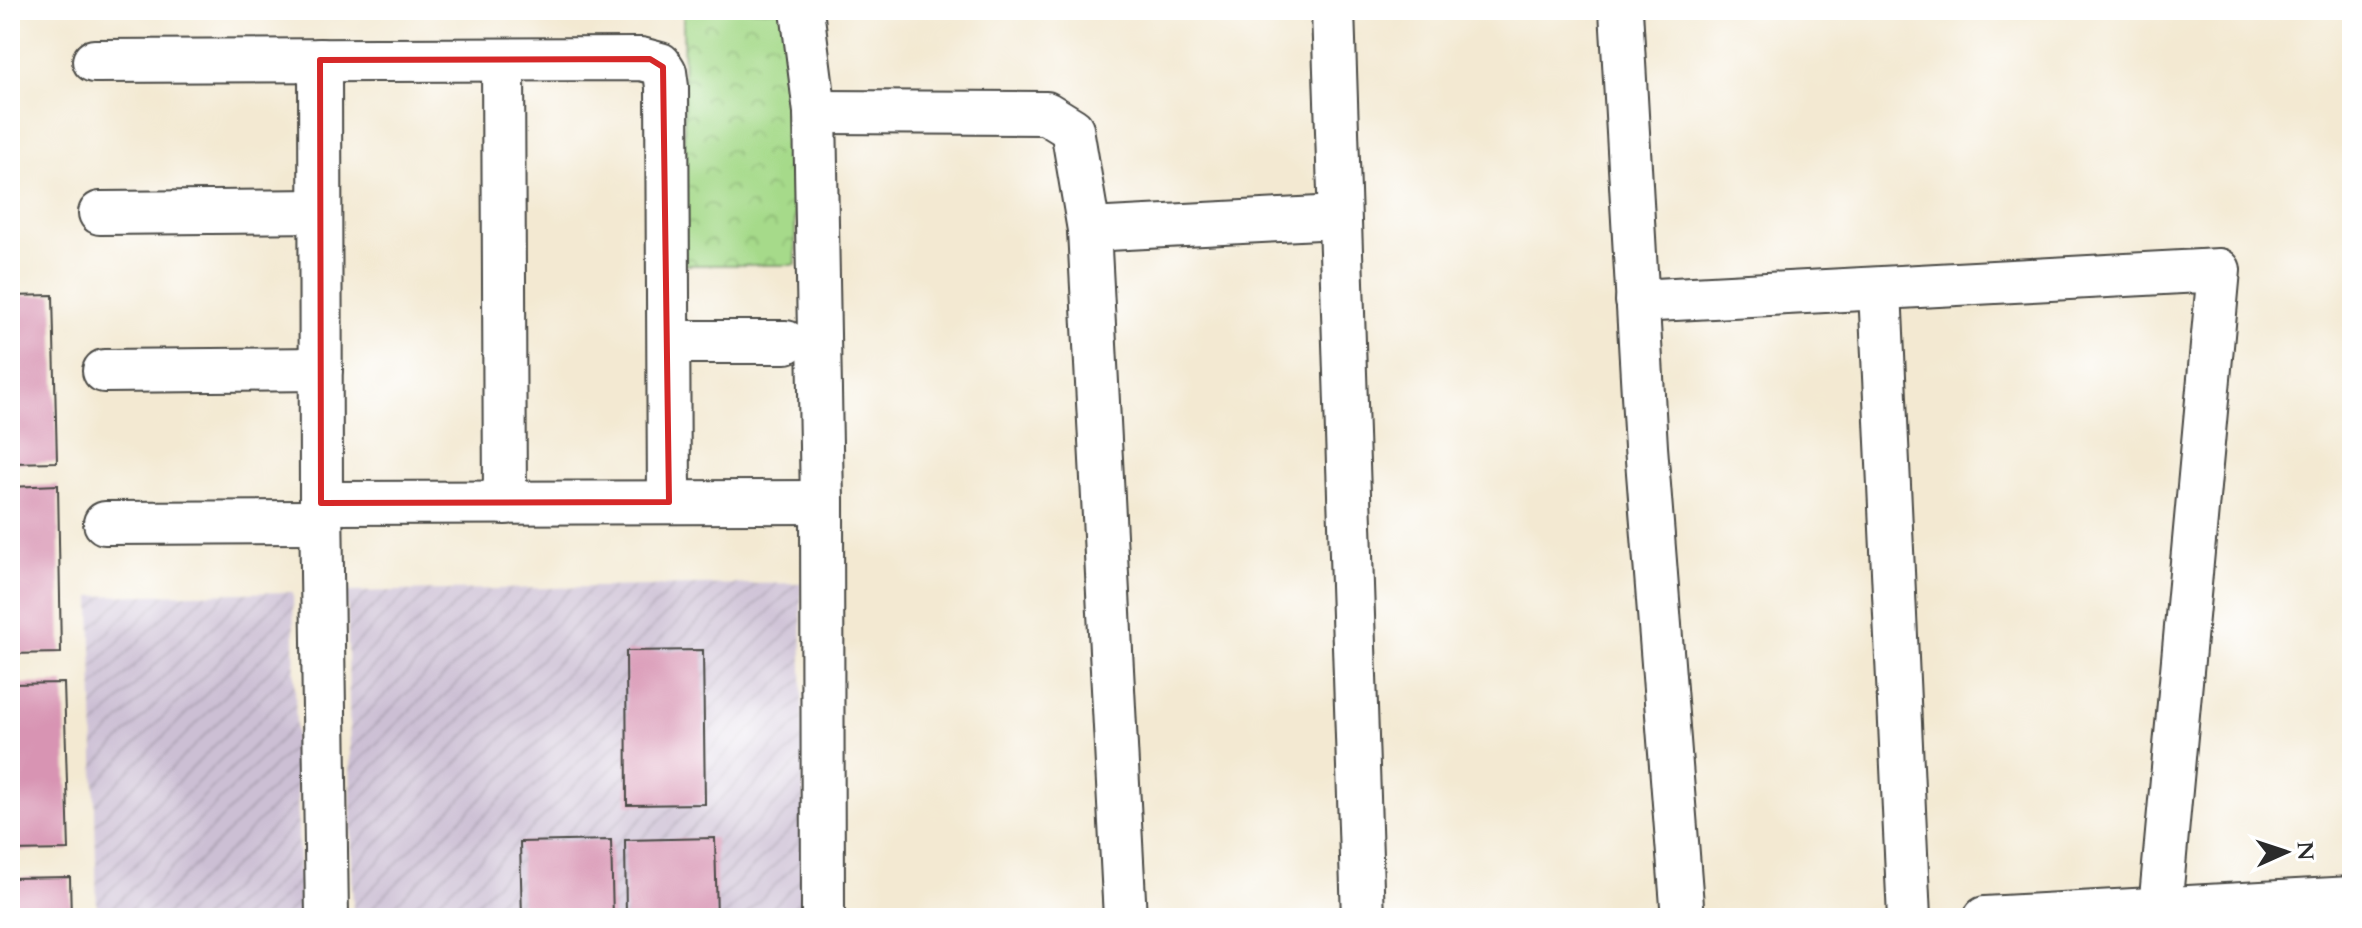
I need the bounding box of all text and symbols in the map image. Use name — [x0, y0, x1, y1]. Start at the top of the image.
north arrow — [2246, 812, 2326, 892]
text: N — [2289, 841, 2320, 861]

